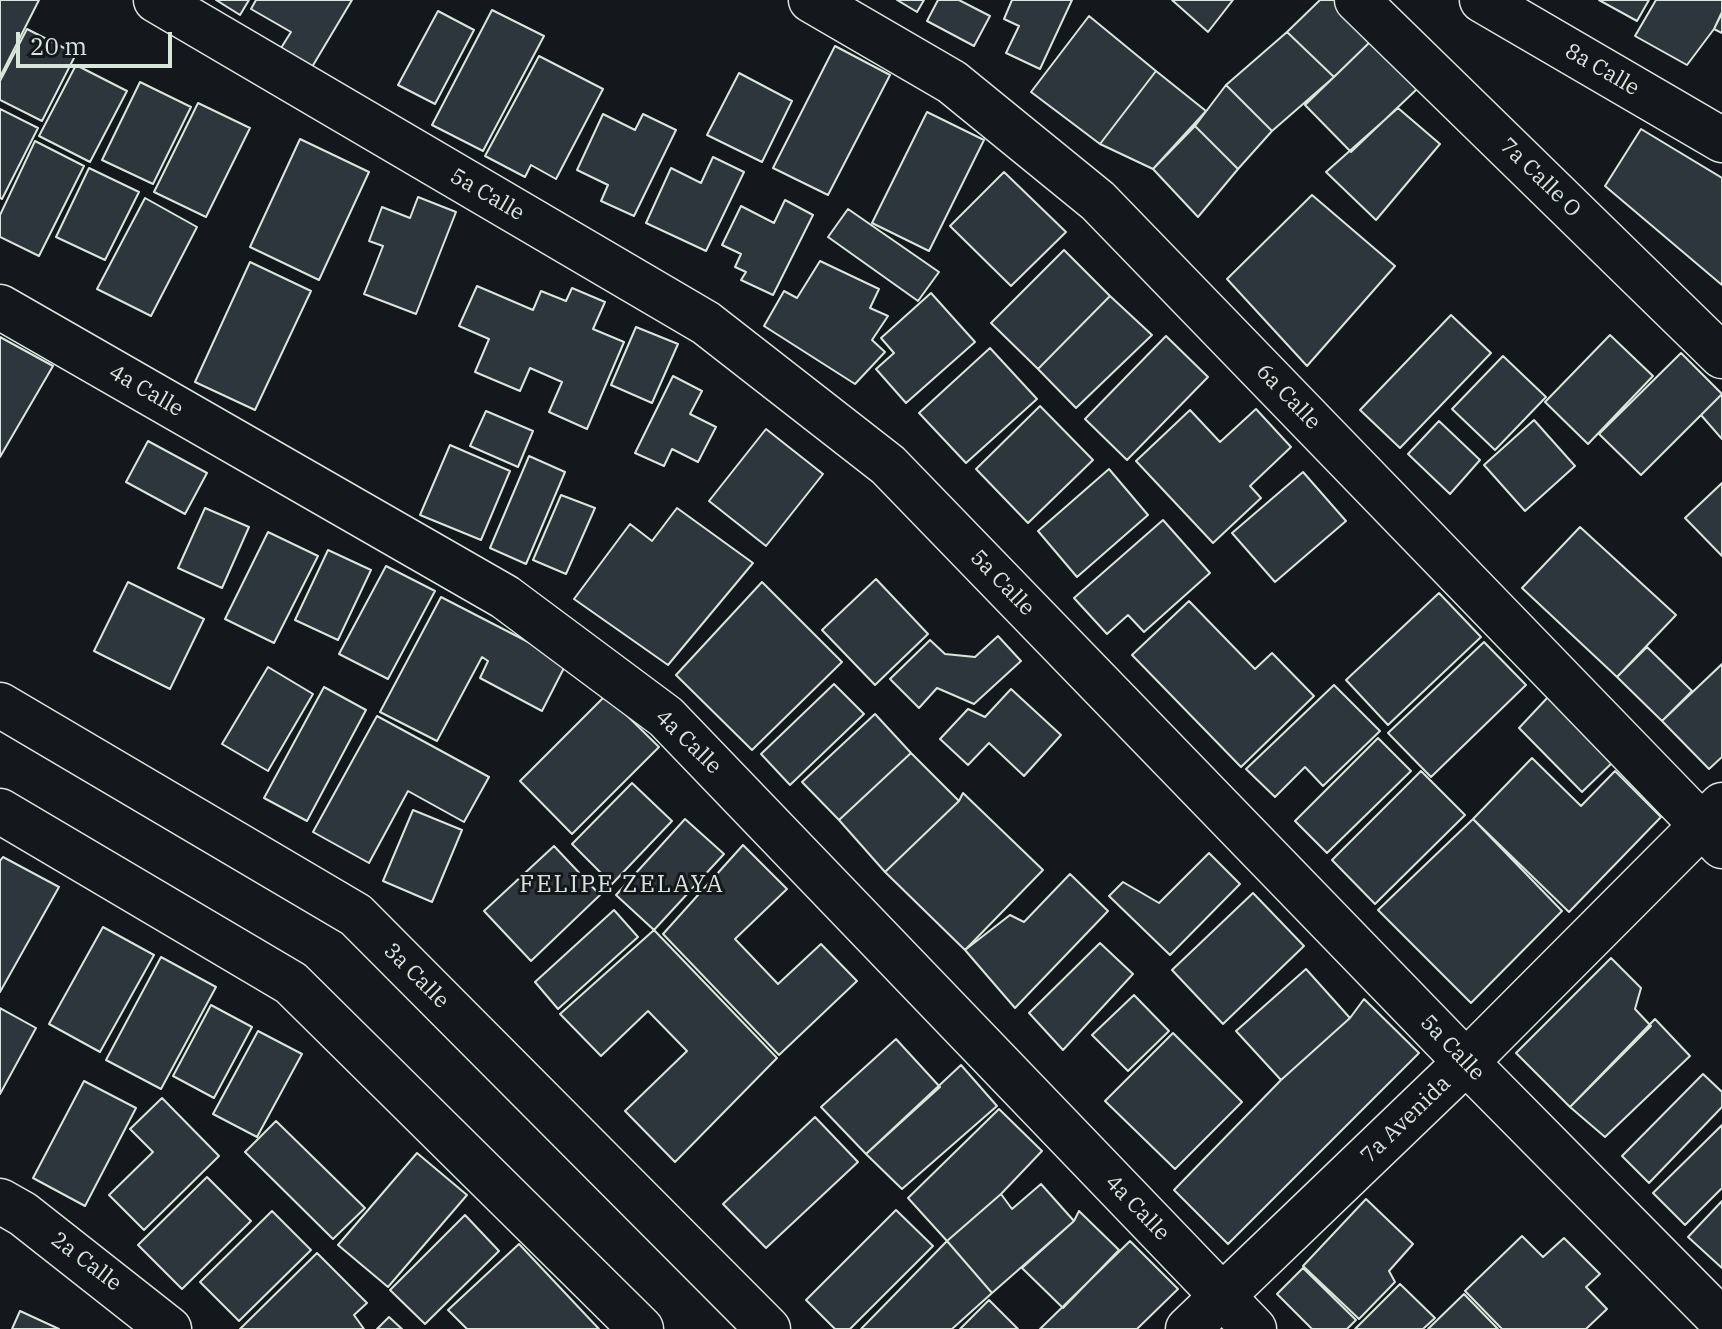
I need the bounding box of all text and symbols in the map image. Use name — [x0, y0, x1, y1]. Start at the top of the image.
scale bar — [20, 16, 176, 66]
text: 20 m — [30, 30, 87, 62]
street label: 8a Calle — [1560, 38, 1644, 102]
street label: 7a Calle O — [1494, 133, 1586, 223]
street label: 5a Calle — [445, 163, 529, 227]
street label: 4a Calle — [104, 359, 188, 423]
street label: 6a Calle — [1250, 359, 1326, 435]
street label: 5a Calle — [964, 545, 1040, 621]
street label: 4a Calle — [650, 704, 726, 780]
district label: FELIPE ZELAYA — [519, 871, 725, 899]
street label: 3a Calle — [378, 938, 454, 1014]
street label: 5a Calle — [1414, 1010, 1490, 1086]
street label: 7a Avenida — [1356, 1071, 1456, 1169]
street label: 4a Calle — [1099, 1170, 1175, 1246]
street label: 2a Calle — [46, 1227, 126, 1297]

